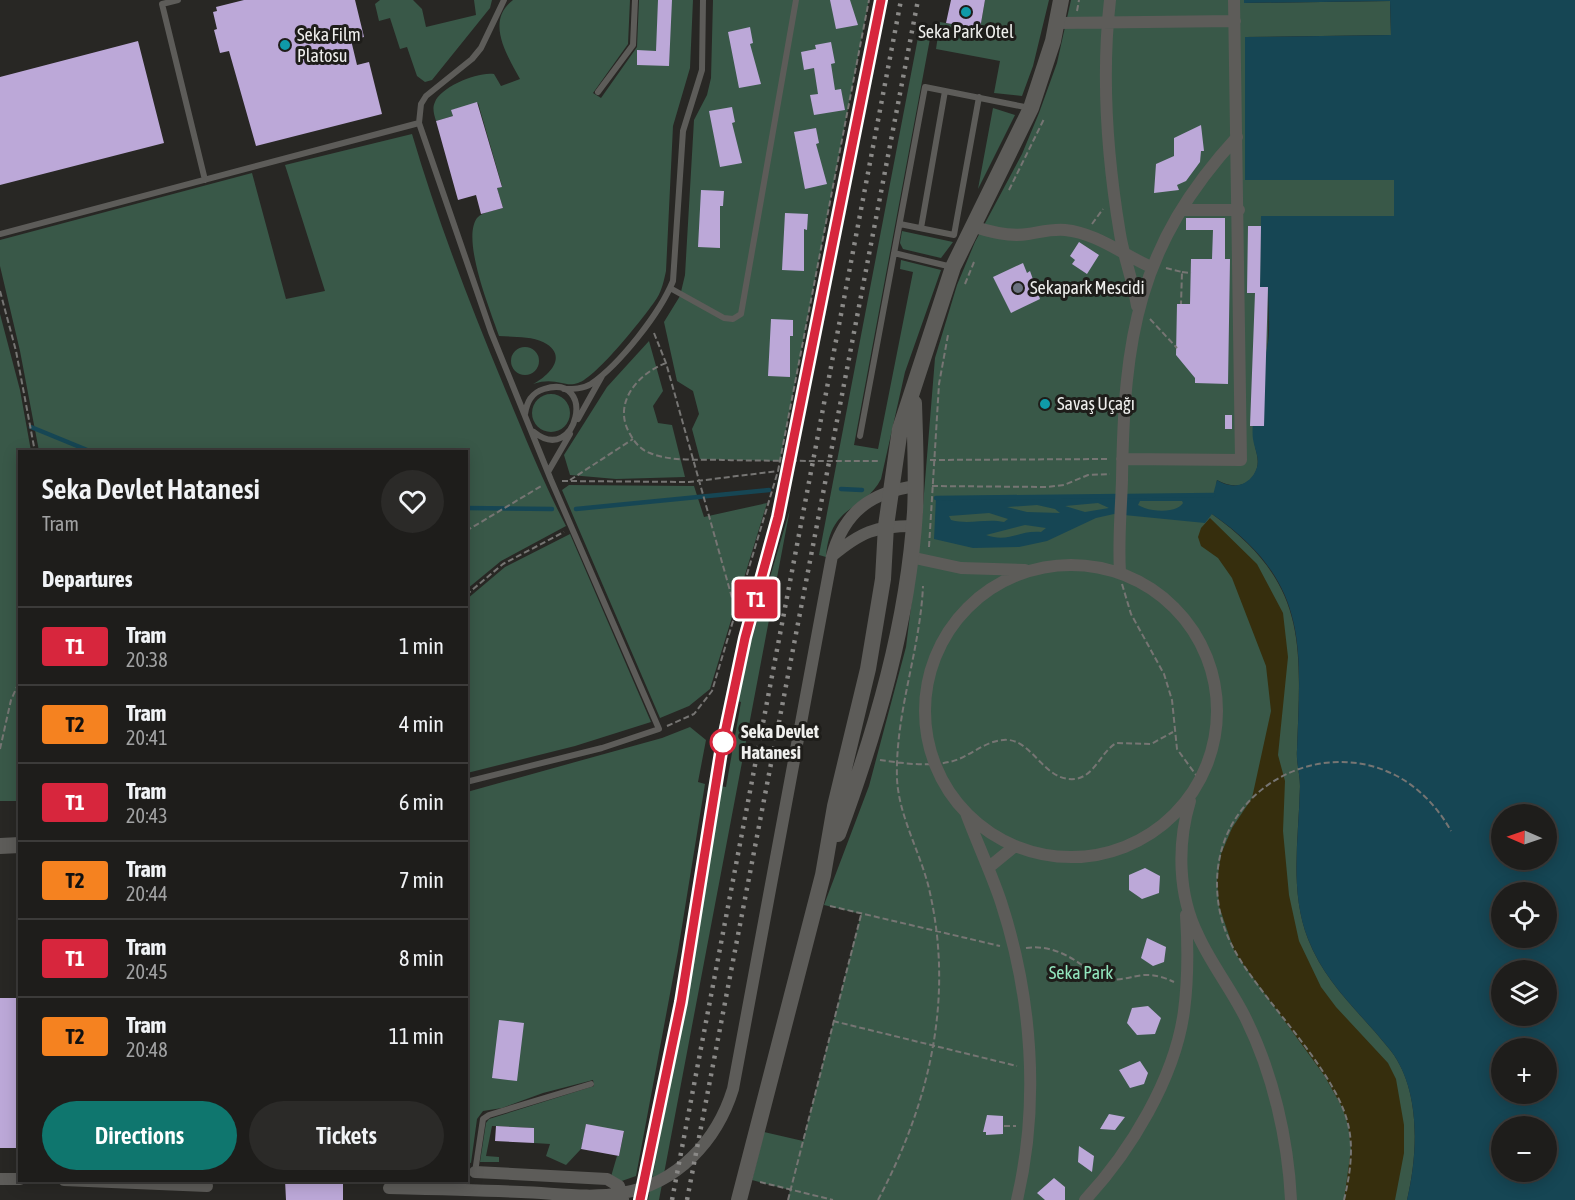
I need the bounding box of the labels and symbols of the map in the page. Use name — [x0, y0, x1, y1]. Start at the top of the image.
marker: Seka Park Otel — [959, 5, 973, 19]
place label: Seka Park Otel — [918, 21, 1014, 42]
place label: Seka Film Platosu — [297, 24, 361, 66]
marker: Seka Film Platosu — [278, 38, 292, 52]
place label: Sekapark Mescidi — [1030, 277, 1145, 298]
marker: Sekapark Mescidi — [1011, 281, 1025, 295]
place label: Savaş Uçağı — [1057, 393, 1135, 414]
marker: Savaş Uçağı — [1038, 397, 1052, 411]
line badge: T1 — [729, 580, 783, 618]
place label: Seka Devlet Hatanesi — [741, 721, 820, 763]
marker: Seka Devlet Hatanesi — [710, 729, 736, 755]
north arrow — [1491, 804, 1557, 870]
park label: Seka Park — [1049, 962, 1113, 983]

